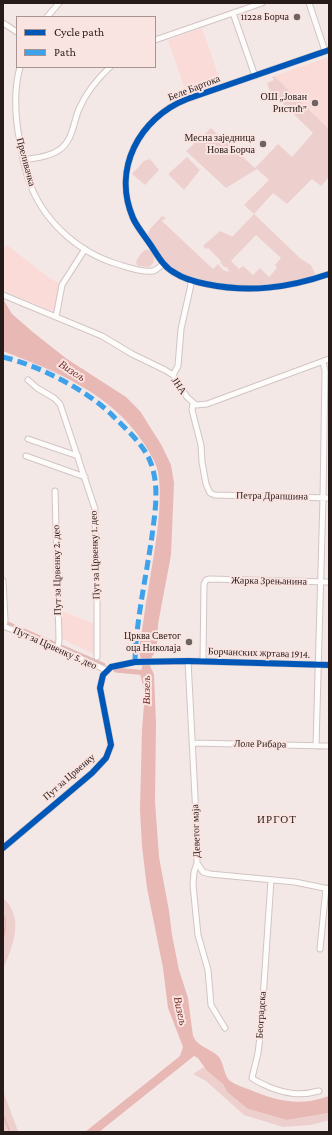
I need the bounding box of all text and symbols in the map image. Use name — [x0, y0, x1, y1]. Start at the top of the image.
place label: 11228 Борча — [241, 11, 289, 23]
marker: 11228 Борча — [292, 12, 302, 22]
legend — [16, 16, 156, 68]
text: Cycle path — [54, 25, 104, 39]
text: Path — [54, 45, 76, 59]
street label: Беле Бартока — [166, 73, 222, 103]
place label: ОШ „Јован Ристић” — [260, 91, 307, 114]
marker: ОШ „Јован Ристић” — [310, 98, 320, 108]
place label: Месна заједница Нова Борча — [184, 132, 255, 156]
street label: Преливачка — [14, 136, 38, 188]
marker: Месна заједница Нова Борча — [258, 139, 268, 149]
water label: Визељ — [56, 358, 88, 384]
street label: ЈНА — [169, 375, 189, 397]
street label: Петра Драпшина — [236, 489, 308, 503]
street label: Пут за Црвенку 1. део — [87, 510, 103, 600]
street label: Пут за Црвенку 2. део — [50, 525, 64, 615]
street label: Жарка Зрењанина — [231, 574, 307, 588]
street label: Пут за Црвенку 5. део — [11, 624, 99, 672]
place label: Црква Светог оца Николаја — [124, 630, 181, 654]
marker: Црква Светог оца Николаја — [184, 637, 194, 647]
street label: Борчанских жртава 1914. — [208, 645, 310, 661]
water label: Визељ — [140, 676, 154, 704]
street label: Лоле Рибара — [234, 738, 286, 750]
street label: Пут за Црвенку — [40, 751, 98, 803]
street label: Деветог маја — [189, 804, 203, 858]
district label: ИРГОТ — [257, 813, 297, 827]
street label: Београдска — [253, 991, 269, 1039]
water label: Визељ — [171, 996, 189, 1026]

